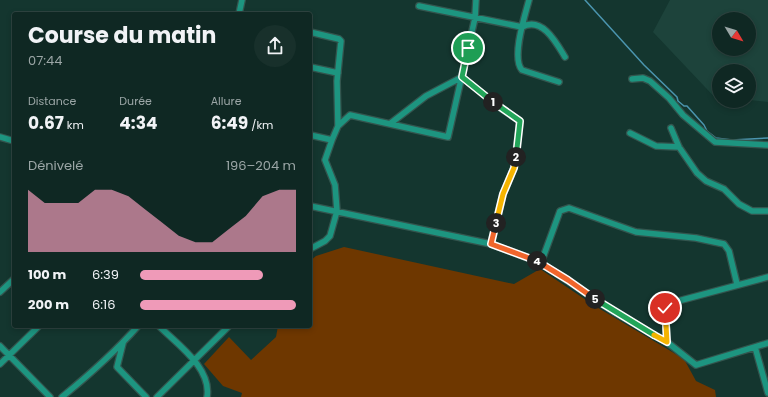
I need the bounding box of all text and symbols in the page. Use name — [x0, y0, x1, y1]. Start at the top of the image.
north arrow — [712, 12, 756, 56]
map controls — [712, 12, 756, 108]
text: Course du matin — [28, 20, 216, 51]
button: share — [254, 25, 296, 67]
pin — [451, 31, 485, 65]
icon: arrive — [457, 37, 479, 59]
text: 07:44 — [28, 51, 62, 70]
button: layers — [712, 64, 756, 108]
pin: 1 — [483, 92, 503, 112]
text: Distance — [28, 93, 76, 109]
text: Durée — [119, 93, 152, 109]
text: Allure — [211, 93, 241, 109]
text: 1 — [491, 94, 495, 110]
text: 0.67 — [28, 111, 64, 135]
text: 4:34 — [119, 111, 157, 135]
text: 6:49 — [211, 111, 248, 135]
text: km — [64, 117, 84, 133]
text: /km — [248, 117, 273, 133]
pin: 2 — [506, 147, 526, 167]
text: 2 — [513, 149, 519, 165]
text: Dénivelé — [28, 156, 83, 175]
text: 196–204 m — [226, 156, 296, 175]
pin: 3 — [486, 213, 506, 233]
text: 3 — [493, 215, 499, 231]
pin: 4 — [527, 251, 547, 271]
text: 4 — [533, 253, 541, 269]
text: 100 m — [28, 265, 66, 284]
text: 6:39 — [92, 265, 119, 284]
pin: 5 — [585, 289, 605, 309]
text: 5 — [591, 291, 599, 307]
pin — [648, 291, 682, 325]
text: 200 m — [28, 295, 69, 314]
text: 6:16 — [92, 295, 115, 314]
icon: check — [654, 297, 676, 319]

